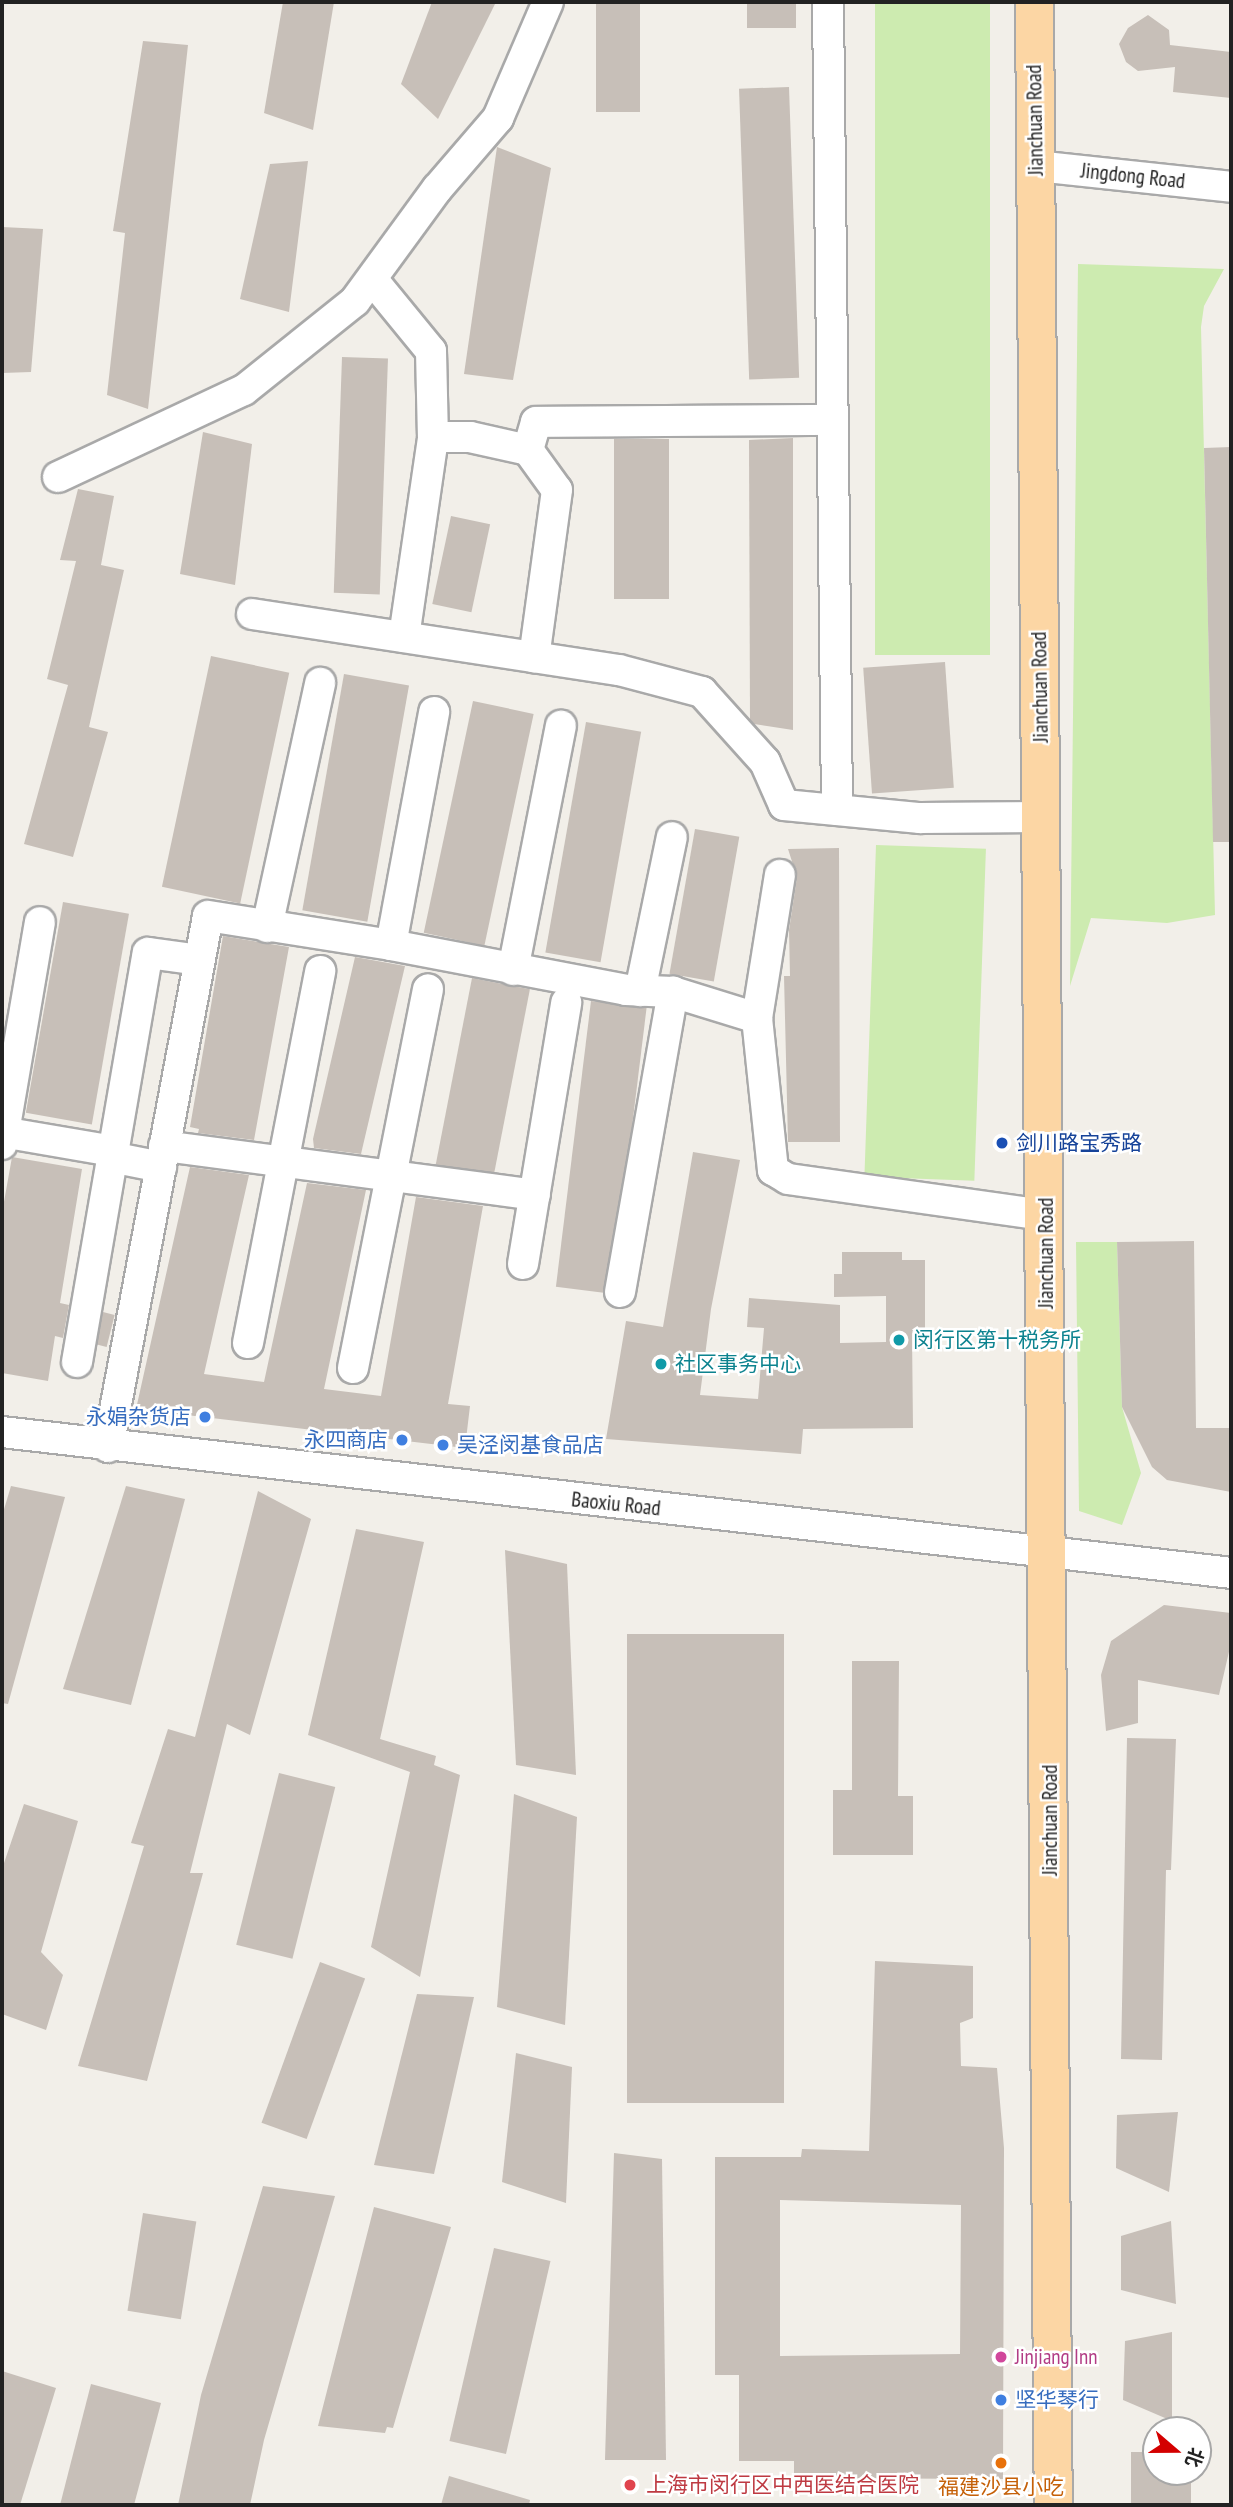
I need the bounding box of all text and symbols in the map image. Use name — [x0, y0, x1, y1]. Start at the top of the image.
street label: Jianchuan Road — [1021, 64, 1049, 176]
street label: Jingdong Road — [1080, 158, 1186, 194]
street label: Jianchuan Road — [1026, 631, 1054, 743]
place label: 剑川路宝秀路 — [1016, 1130, 1142, 1156]
marker: 剑川路宝秀路 — [994, 1135, 1010, 1151]
street label: Jianchuan Road — [1033, 1198, 1059, 1308]
place label: 闵行区第十税务所 — [913, 1327, 1081, 1353]
marker: 闵行区第十税务所 — [891, 1332, 907, 1348]
place label: 社区事务中心 — [675, 1351, 801, 1377]
marker: 社区事务中心 — [653, 1356, 669, 1372]
place label: 永娟杂货店 — [86, 1404, 191, 1430]
marker: 永娟杂货店 — [197, 1409, 213, 1425]
place label: 永四商店 — [304, 1427, 388, 1453]
marker: 永四商店 — [394, 1432, 410, 1448]
place label: 吴泾闵基食品店 — [457, 1432, 604, 1458]
marker: 吴泾闵基食品店 — [435, 1437, 451, 1453]
street label: Baoxiu Road — [570, 1487, 662, 1521]
street label: Jianchuan Road — [1037, 1765, 1063, 1875]
place label: Jinjiang Inn — [1015, 2344, 1097, 2370]
marker: Jinjiang Inn — [993, 2349, 1009, 2365]
place label: 坚华琴行 — [1015, 2387, 1099, 2413]
marker: 坚华琴行 — [993, 2392, 1009, 2408]
north arrow — [1142, 2416, 1212, 2486]
text: 北 — [1180, 2444, 1209, 2471]
marker: 福建沙县小吃 — [993, 2455, 1009, 2471]
place label: 上海市闵行区中西医结合医院 — [646, 2472, 919, 2498]
place label: 福建沙县小吃 — [938, 2474, 1064, 2500]
marker: 上海市闵行区中西医结合医院 — [620, 2475, 640, 2495]

